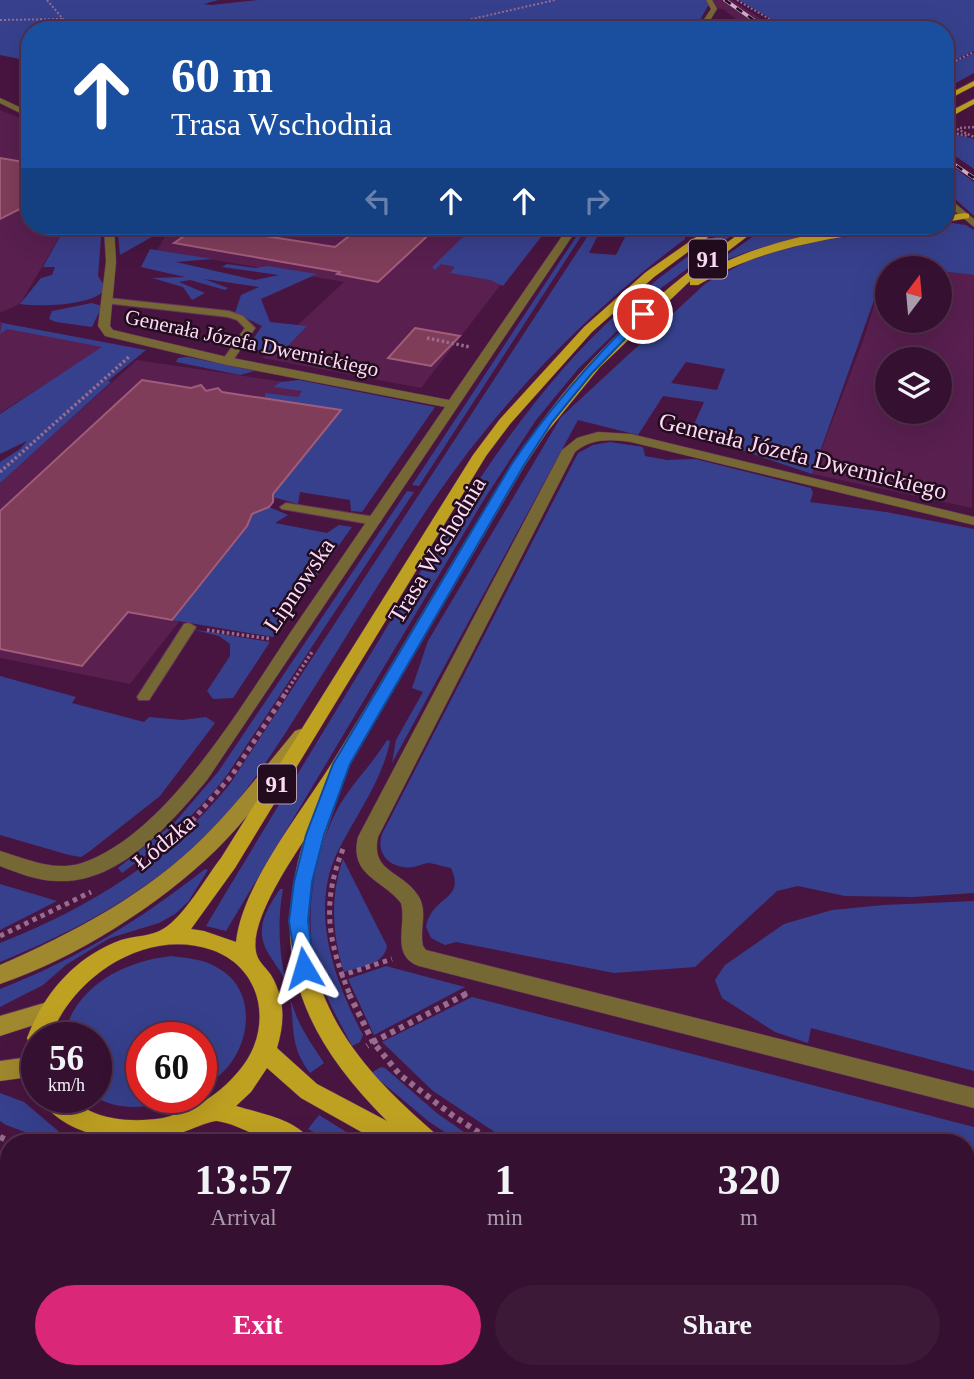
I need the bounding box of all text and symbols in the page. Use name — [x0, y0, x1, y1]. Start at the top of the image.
text: 60 m — [171, 48, 273, 103]
icon: ahead — [56, 49, 147, 140]
text: Trasa Wschodnia — [171, 106, 392, 142]
icon: left — [359, 182, 397, 220]
icon: ahead — [432, 182, 470, 220]
icon: ahead — [505, 182, 543, 220]
icon: right — [578, 182, 616, 220]
road number: 91 — [689, 240, 727, 278]
north arrow — [875, 256, 952, 332]
map controls — [875, 256, 952, 424]
pin — [613, 284, 673, 344]
icon: arrive — [624, 295, 662, 333]
street label: Generała Józefa Dwernickiego — [123, 304, 381, 382]
button: layers — [875, 347, 952, 424]
street label: Generała Józefa Dwernickiego — [656, 408, 950, 504]
street label: Trasa Wschodnia — [383, 472, 491, 628]
street label: Lipnowska — [258, 533, 340, 636]
road number: 91 — [258, 764, 296, 804]
street label: Łódzka — [128, 809, 200, 875]
position arrow — [267, 931, 341, 1005]
speed limit sign: 60 — [126, 1022, 217, 1113]
text: 56 — [49, 1039, 84, 1078]
text: km/h — [48, 1075, 85, 1095]
text: 13:57 — [195, 1157, 293, 1203]
text: 1 — [494, 1157, 515, 1203]
text: 320 — [717, 1157, 780, 1203]
text: Arrival — [210, 1205, 277, 1230]
text: min — [487, 1205, 523, 1230]
text: m — [740, 1205, 758, 1230]
button: Exit — [35, 1285, 481, 1365]
button: Share — [495, 1285, 940, 1365]

